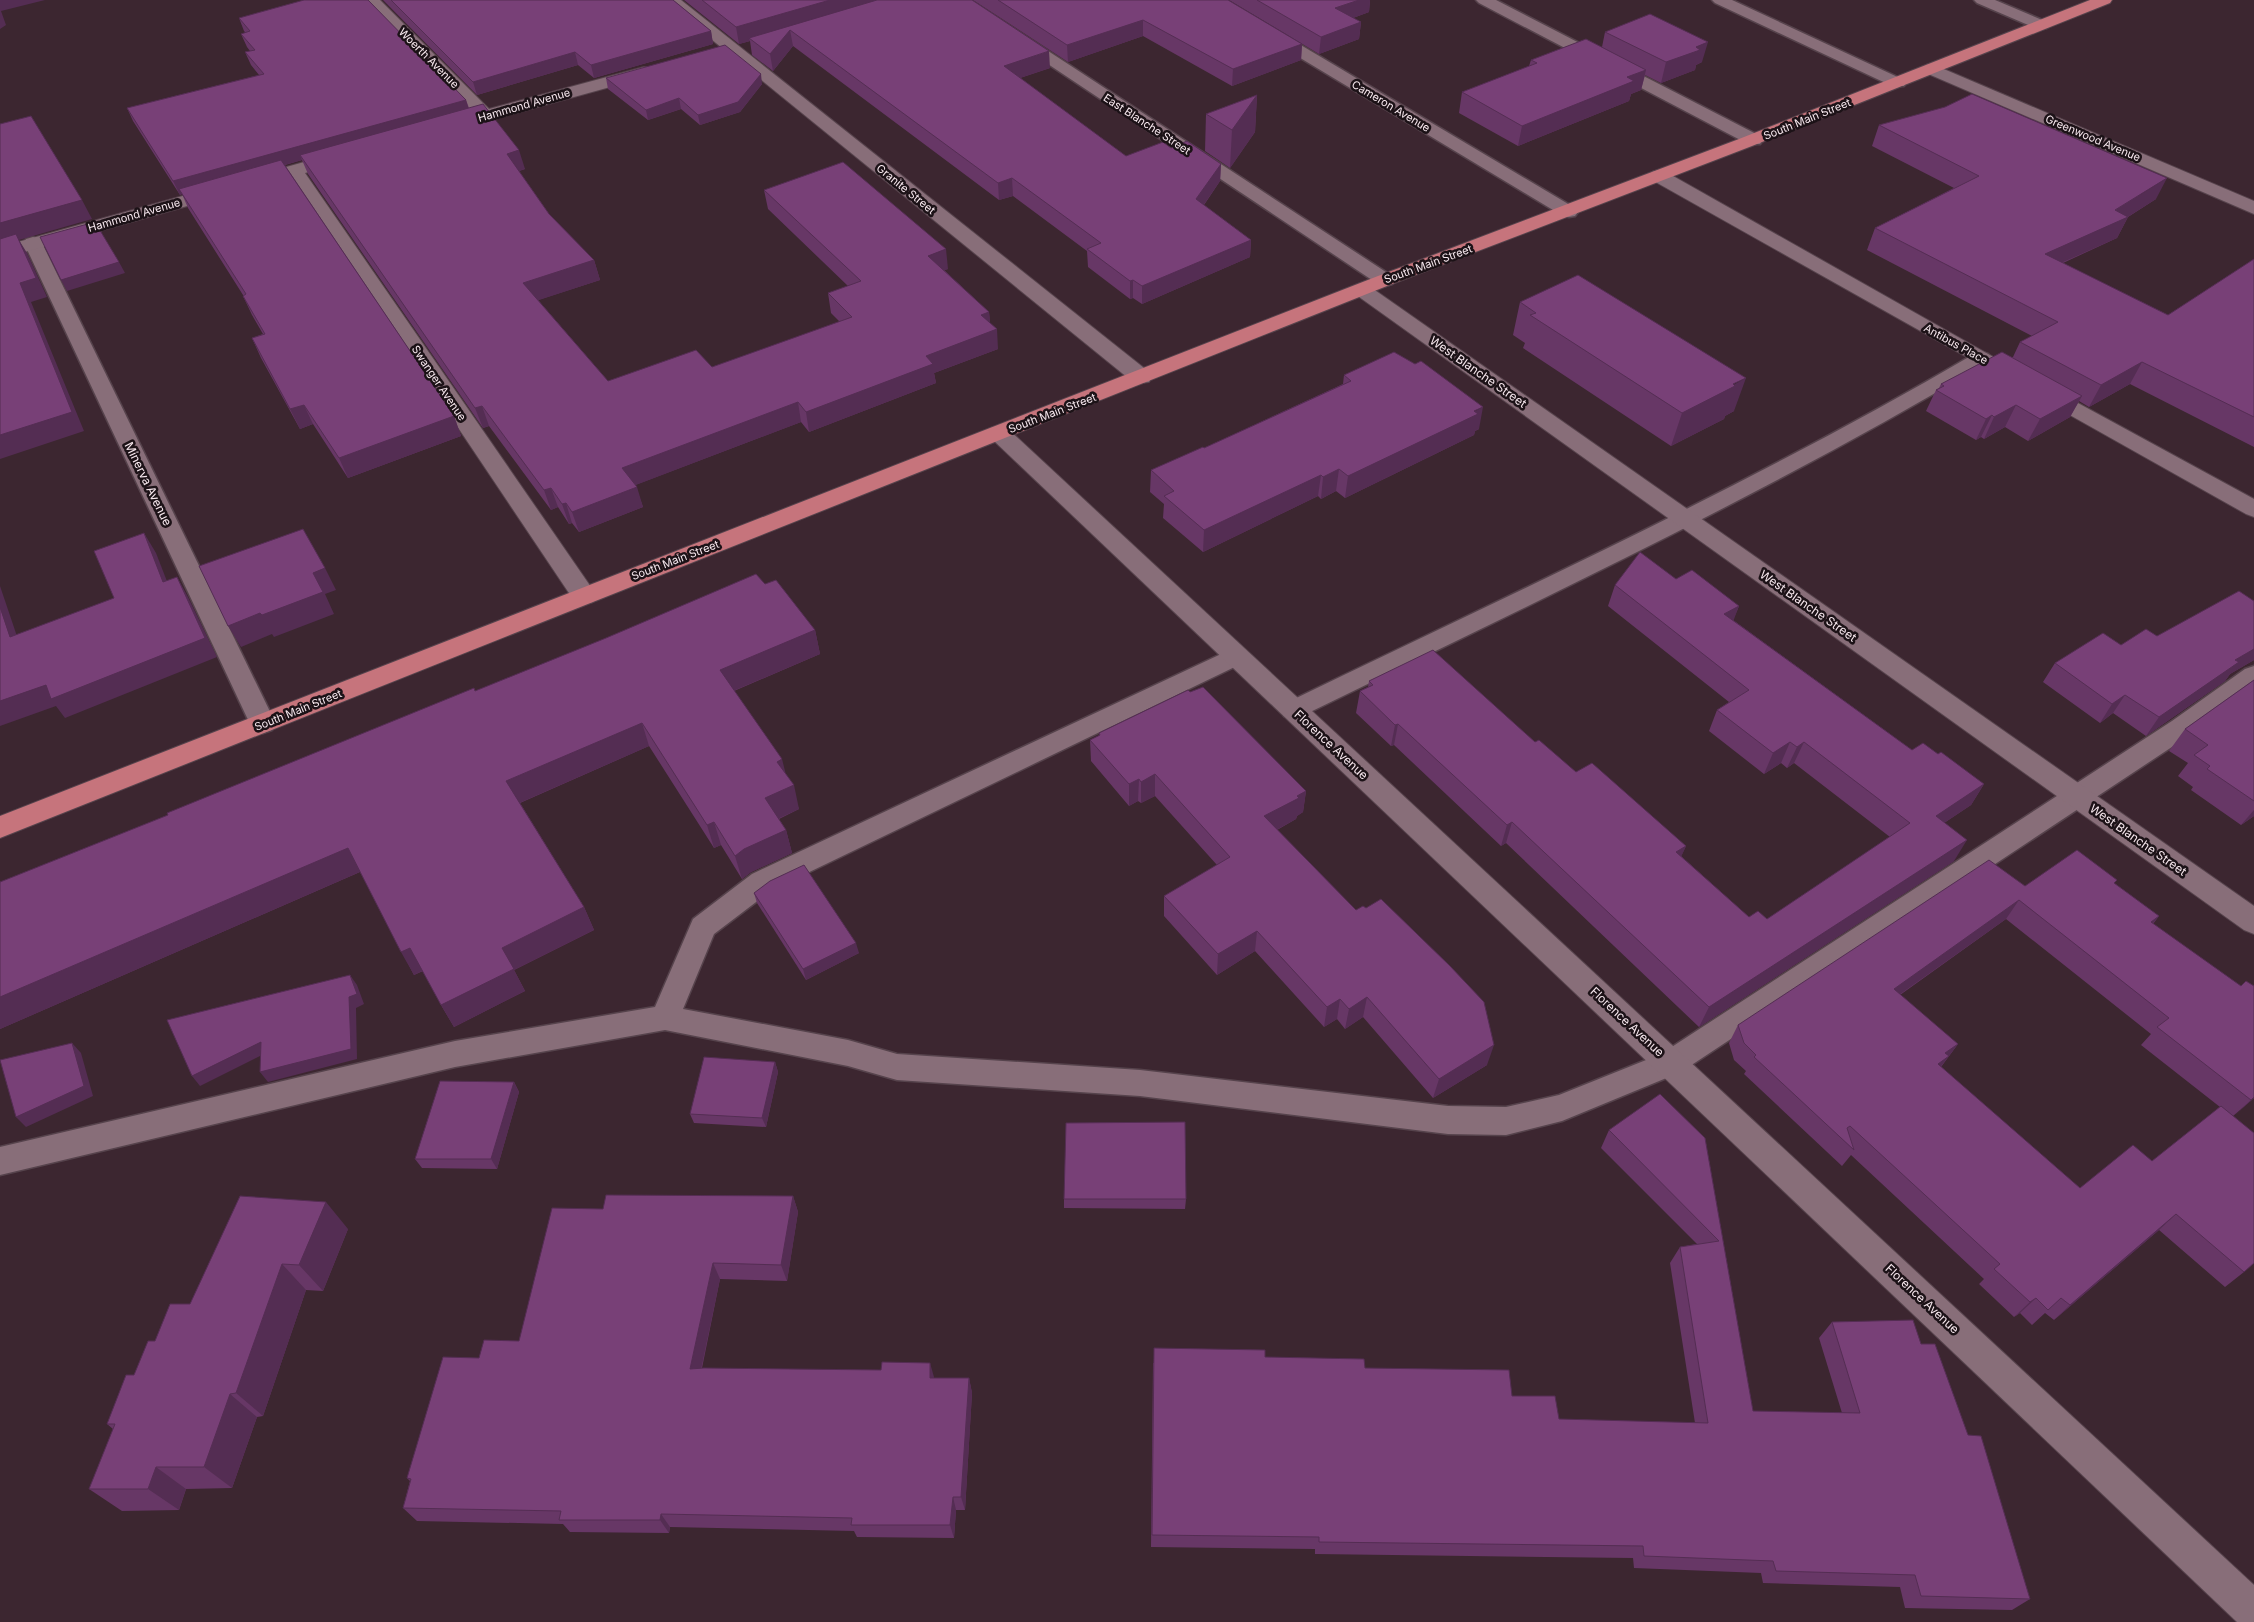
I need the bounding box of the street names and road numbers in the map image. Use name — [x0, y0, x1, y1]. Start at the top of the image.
street label: Woerth Avenue — [396, 25, 462, 91]
street label: Cameron Avenue — [1349, 77, 1433, 135]
street label: Hammond Avenue — [476, 85, 572, 125]
street label: East Blanche Street — [1101, 91, 1194, 158]
street label: South Main Street — [1761, 95, 1853, 143]
street label: Greenwood Avenue — [2043, 112, 2143, 164]
street label: Granite Street — [874, 161, 939, 217]
street label: Hammond Avenue — [86, 195, 182, 235]
street label: South Main Street — [1382, 241, 1474, 286]
street label: Antibus Place — [1922, 321, 1990, 367]
street label: West Blanche Street — [1427, 333, 1530, 411]
street label: Swanger Avenue — [409, 343, 469, 423]
street label: South Main Street — [1006, 390, 1098, 436]
street label: Minerva Avenue — [122, 439, 175, 528]
street label: South Main Street — [629, 537, 721, 583]
street label: West Blanche Street — [1757, 567, 1860, 645]
street label: South Main Street — [252, 686, 344, 734]
street label: Florence Avenue — [1291, 707, 1371, 783]
street label: West Blanche Street — [2087, 801, 2190, 879]
street label: Florence Avenue — [1587, 984, 1667, 1060]
street label: Florence Avenue — [1882, 1261, 1962, 1337]

